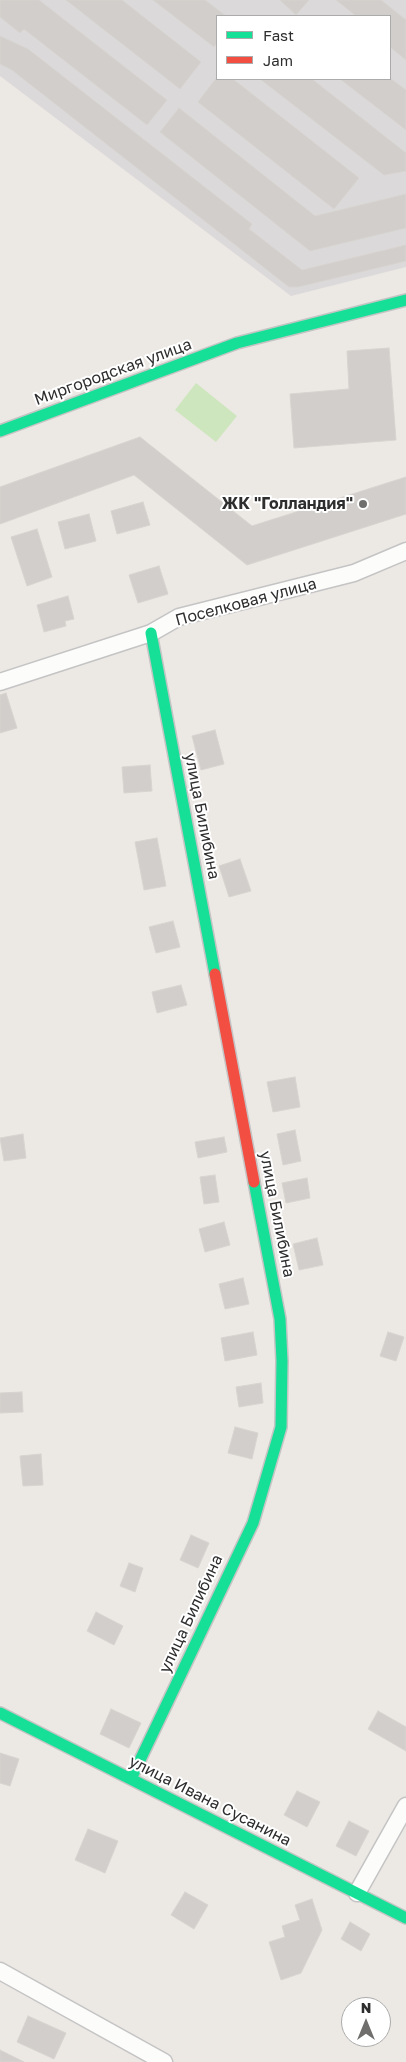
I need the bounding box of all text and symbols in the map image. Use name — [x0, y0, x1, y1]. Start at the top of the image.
legend — [216, 15, 391, 80]
text: Fast — [263, 26, 294, 44]
text: Jam — [263, 51, 293, 69]
street label: Миргородская улица — [32, 335, 194, 409]
place label: ЖК "Голландия" — [222, 494, 353, 514]
marker: ЖК "Голландия" — [357, 498, 369, 510]
street label: Поселковая улица — [173, 574, 319, 630]
street label: улица Билибина — [180, 751, 224, 881]
street label: улица Билибина — [255, 1149, 299, 1279]
street label: улица Билибина — [155, 1552, 227, 1676]
street label: улица Ивана Сусанина — [126, 1752, 294, 1850]
north arrow — [341, 1997, 391, 2047]
text: N — [361, 1999, 371, 2016]

